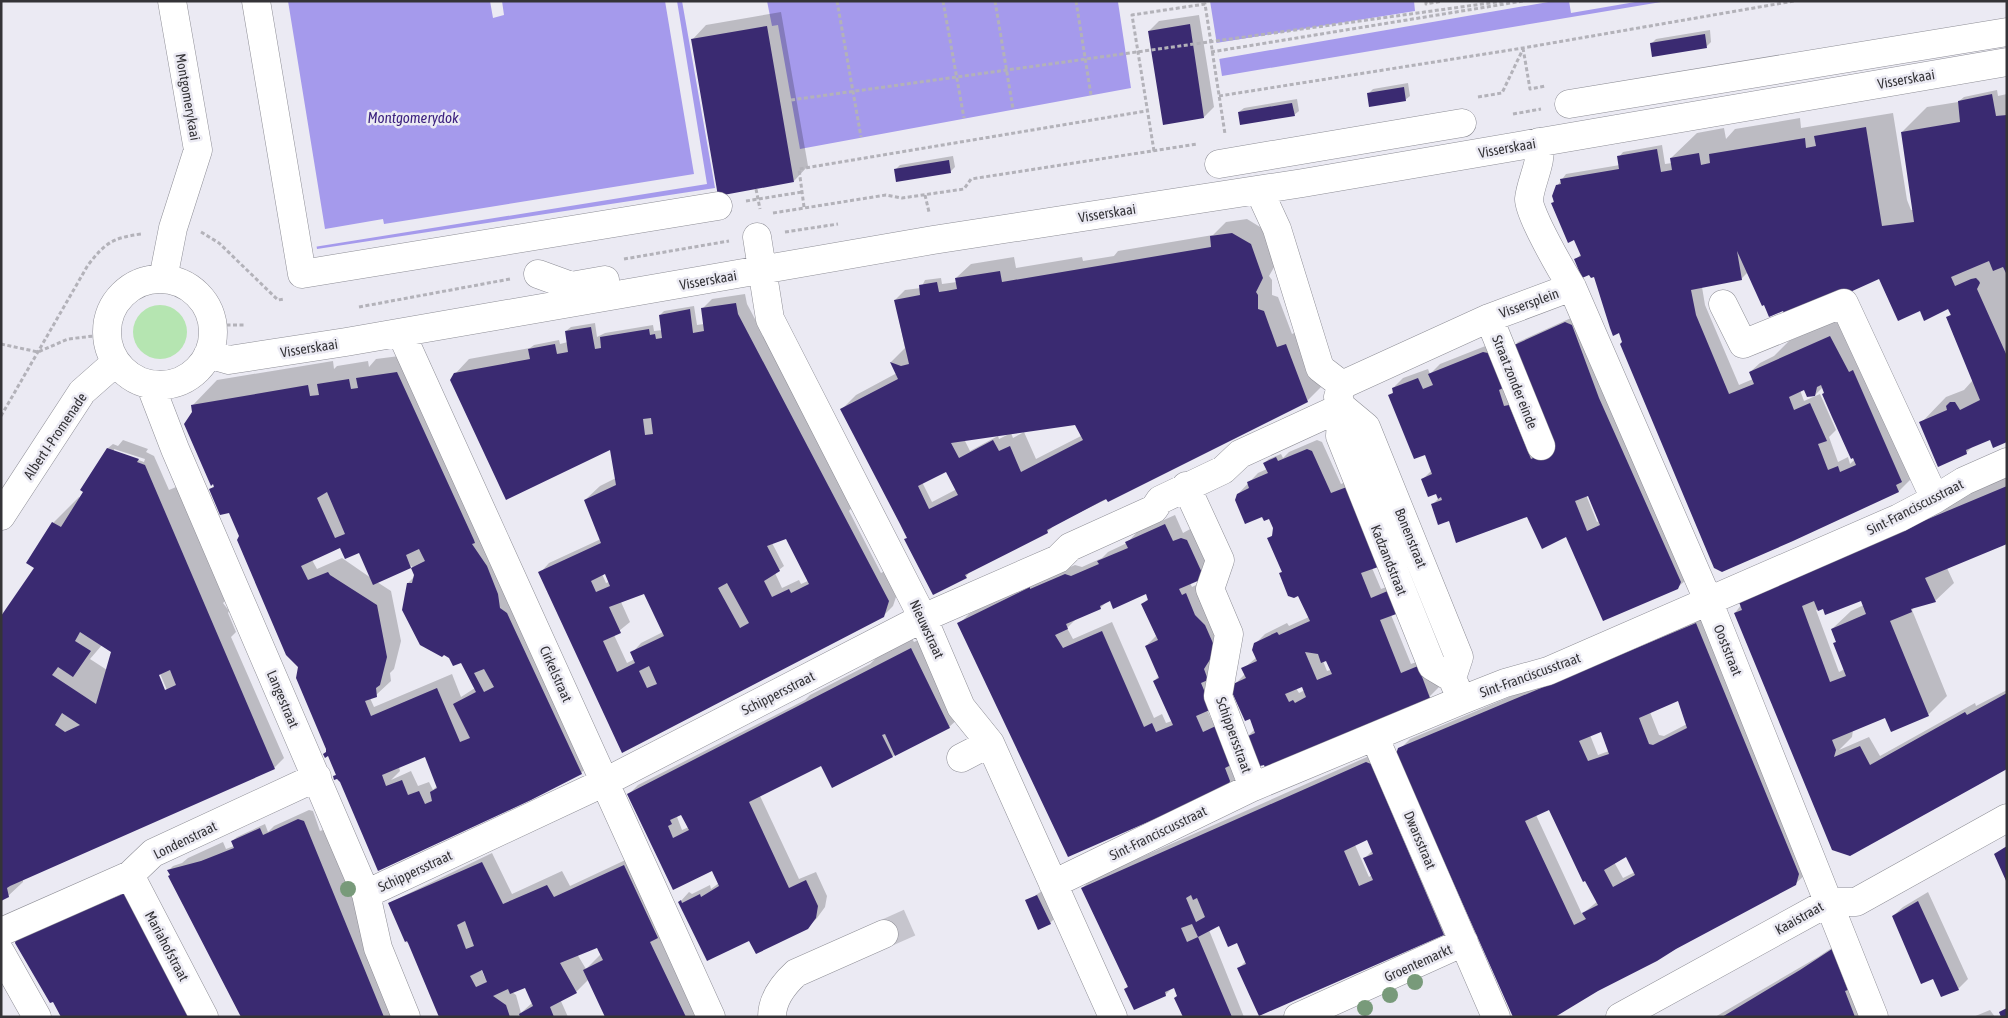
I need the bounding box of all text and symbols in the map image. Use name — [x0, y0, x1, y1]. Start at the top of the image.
street label: Montgomerykaai — [172, 52, 204, 142]
street label: Visserskaai — [1876, 66, 1936, 92]
water label: Montgomerydok — [367, 109, 459, 126]
street label: Visserskaai — [1477, 135, 1537, 161]
street label: Visserskaai — [1077, 201, 1137, 225]
street label: Visserskaai — [678, 267, 738, 293]
street label: Vissersplein — [1497, 285, 1561, 321]
street label: Straat zonder einde — [1489, 333, 1541, 431]
street label: Visserskaai — [279, 336, 339, 360]
street label: Albert I-Promenade — [20, 390, 90, 482]
street label: Sint-Franciscusstraat — [1864, 476, 1966, 538]
street label: Bonenstraat — [1392, 506, 1430, 570]
street label: Kadzandstraat — [1368, 522, 1410, 598]
street label: Nieuwstraat — [906, 597, 948, 661]
street label: Ooststraat — [1711, 622, 1745, 678]
street label: Cirkelstraat — [537, 644, 575, 704]
street label: Sint-Franciscusstraat — [1477, 649, 1583, 701]
street label: Langestraat — [264, 668, 302, 730]
street label: Schippersstraat — [739, 668, 817, 718]
street label: Schippersstraat — [1213, 695, 1255, 775]
street label: Sint-Franciscusstraat — [1107, 803, 1209, 863]
street label: Dwarsstraat — [1401, 809, 1439, 871]
street label: Londenstraat — [151, 818, 219, 862]
street label: Schippersstraat — [376, 847, 454, 895]
street label: Kaaistraat — [1772, 898, 1826, 938]
street label: Mariahofstraat — [142, 908, 192, 984]
street label: Groentemarkt — [1382, 941, 1454, 985]

